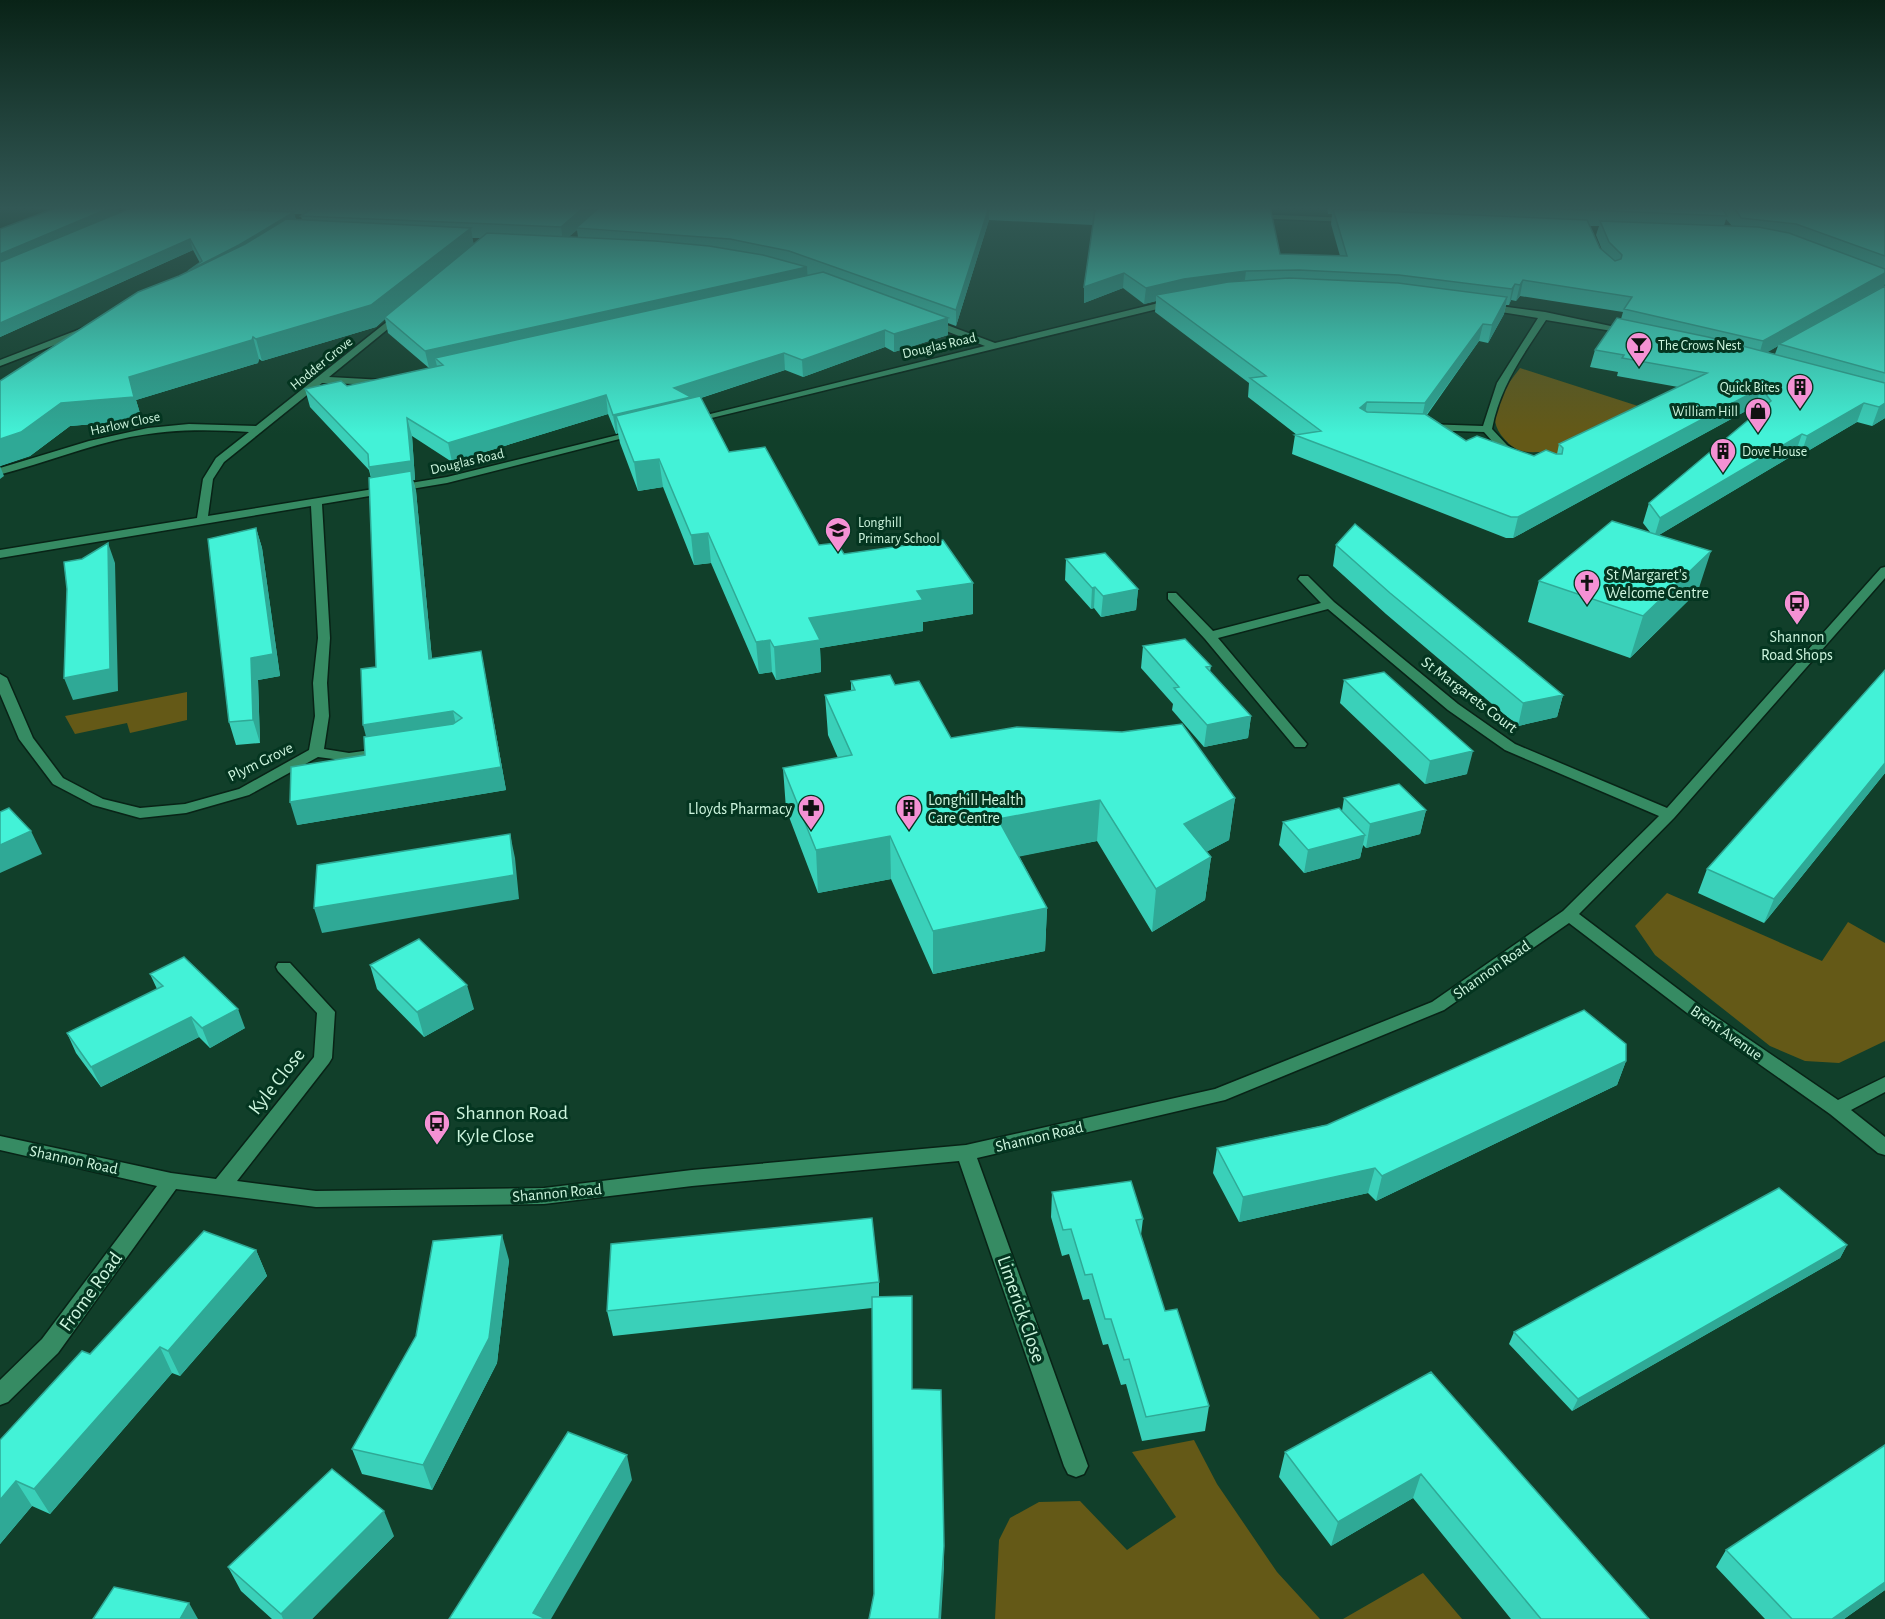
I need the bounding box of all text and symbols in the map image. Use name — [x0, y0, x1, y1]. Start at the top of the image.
bar icon: The Crows Nest — [1624, 330, 1654, 368]
street label: Douglas Road — [901, 331, 977, 361]
street label: Hodder Grove — [288, 335, 355, 393]
place label: The Crows Nest — [1658, 339, 1742, 353]
building icon: Quick Bites — [1785, 372, 1815, 410]
place label: Quick Bites — [1720, 381, 1780, 395]
shop icon: William Hill — [1743, 396, 1773, 434]
place label: William Hill — [1672, 405, 1738, 419]
street label: Harlow Close — [89, 410, 162, 438]
building icon: Dove House — [1708, 436, 1738, 474]
place label: Dove House — [1742, 445, 1807, 459]
street label: Douglas Road — [429, 447, 505, 477]
school or university icon: Longhill Primary School — [823, 515, 853, 553]
place label: Longhill Primary School — [858, 516, 940, 546]
place label: St Margaret's Welcome Centre — [1606, 567, 1709, 601]
church icon: St Margaret's Welcome Centre — [1572, 568, 1602, 606]
bus stop icon: Shannon Road Shops — [1782, 588, 1812, 626]
place label: Shannon Road Shops — [1761, 629, 1833, 663]
street label: St Margarets Court — [1419, 654, 1520, 736]
street label: Plym Grove — [225, 739, 296, 785]
place label: Longhill Health Care Centre — [928, 792, 1024, 826]
pharmacy icon: Lloyds Pharmacy — [796, 793, 826, 831]
building icon: Longhill Health Care Centre — [894, 793, 924, 831]
place label: Lloyds Pharmacy — [688, 801, 792, 818]
street label: Shannon Road — [1450, 938, 1533, 1002]
street label: Brent Avenue — [1688, 1002, 1765, 1063]
street label: Kyle Close — [245, 1045, 309, 1119]
place label: Shannon Road Kyle Close — [456, 1103, 568, 1146]
bus stop icon: Shannon Road Kyle Close — [422, 1108, 452, 1146]
street label: Shannon Road — [994, 1119, 1085, 1155]
street label: Shannon Road — [28, 1143, 119, 1177]
street label: Shannon Road — [512, 1181, 602, 1205]
street label: Frome Road — [56, 1248, 126, 1335]
street label: Limerick Close — [993, 1253, 1049, 1365]

